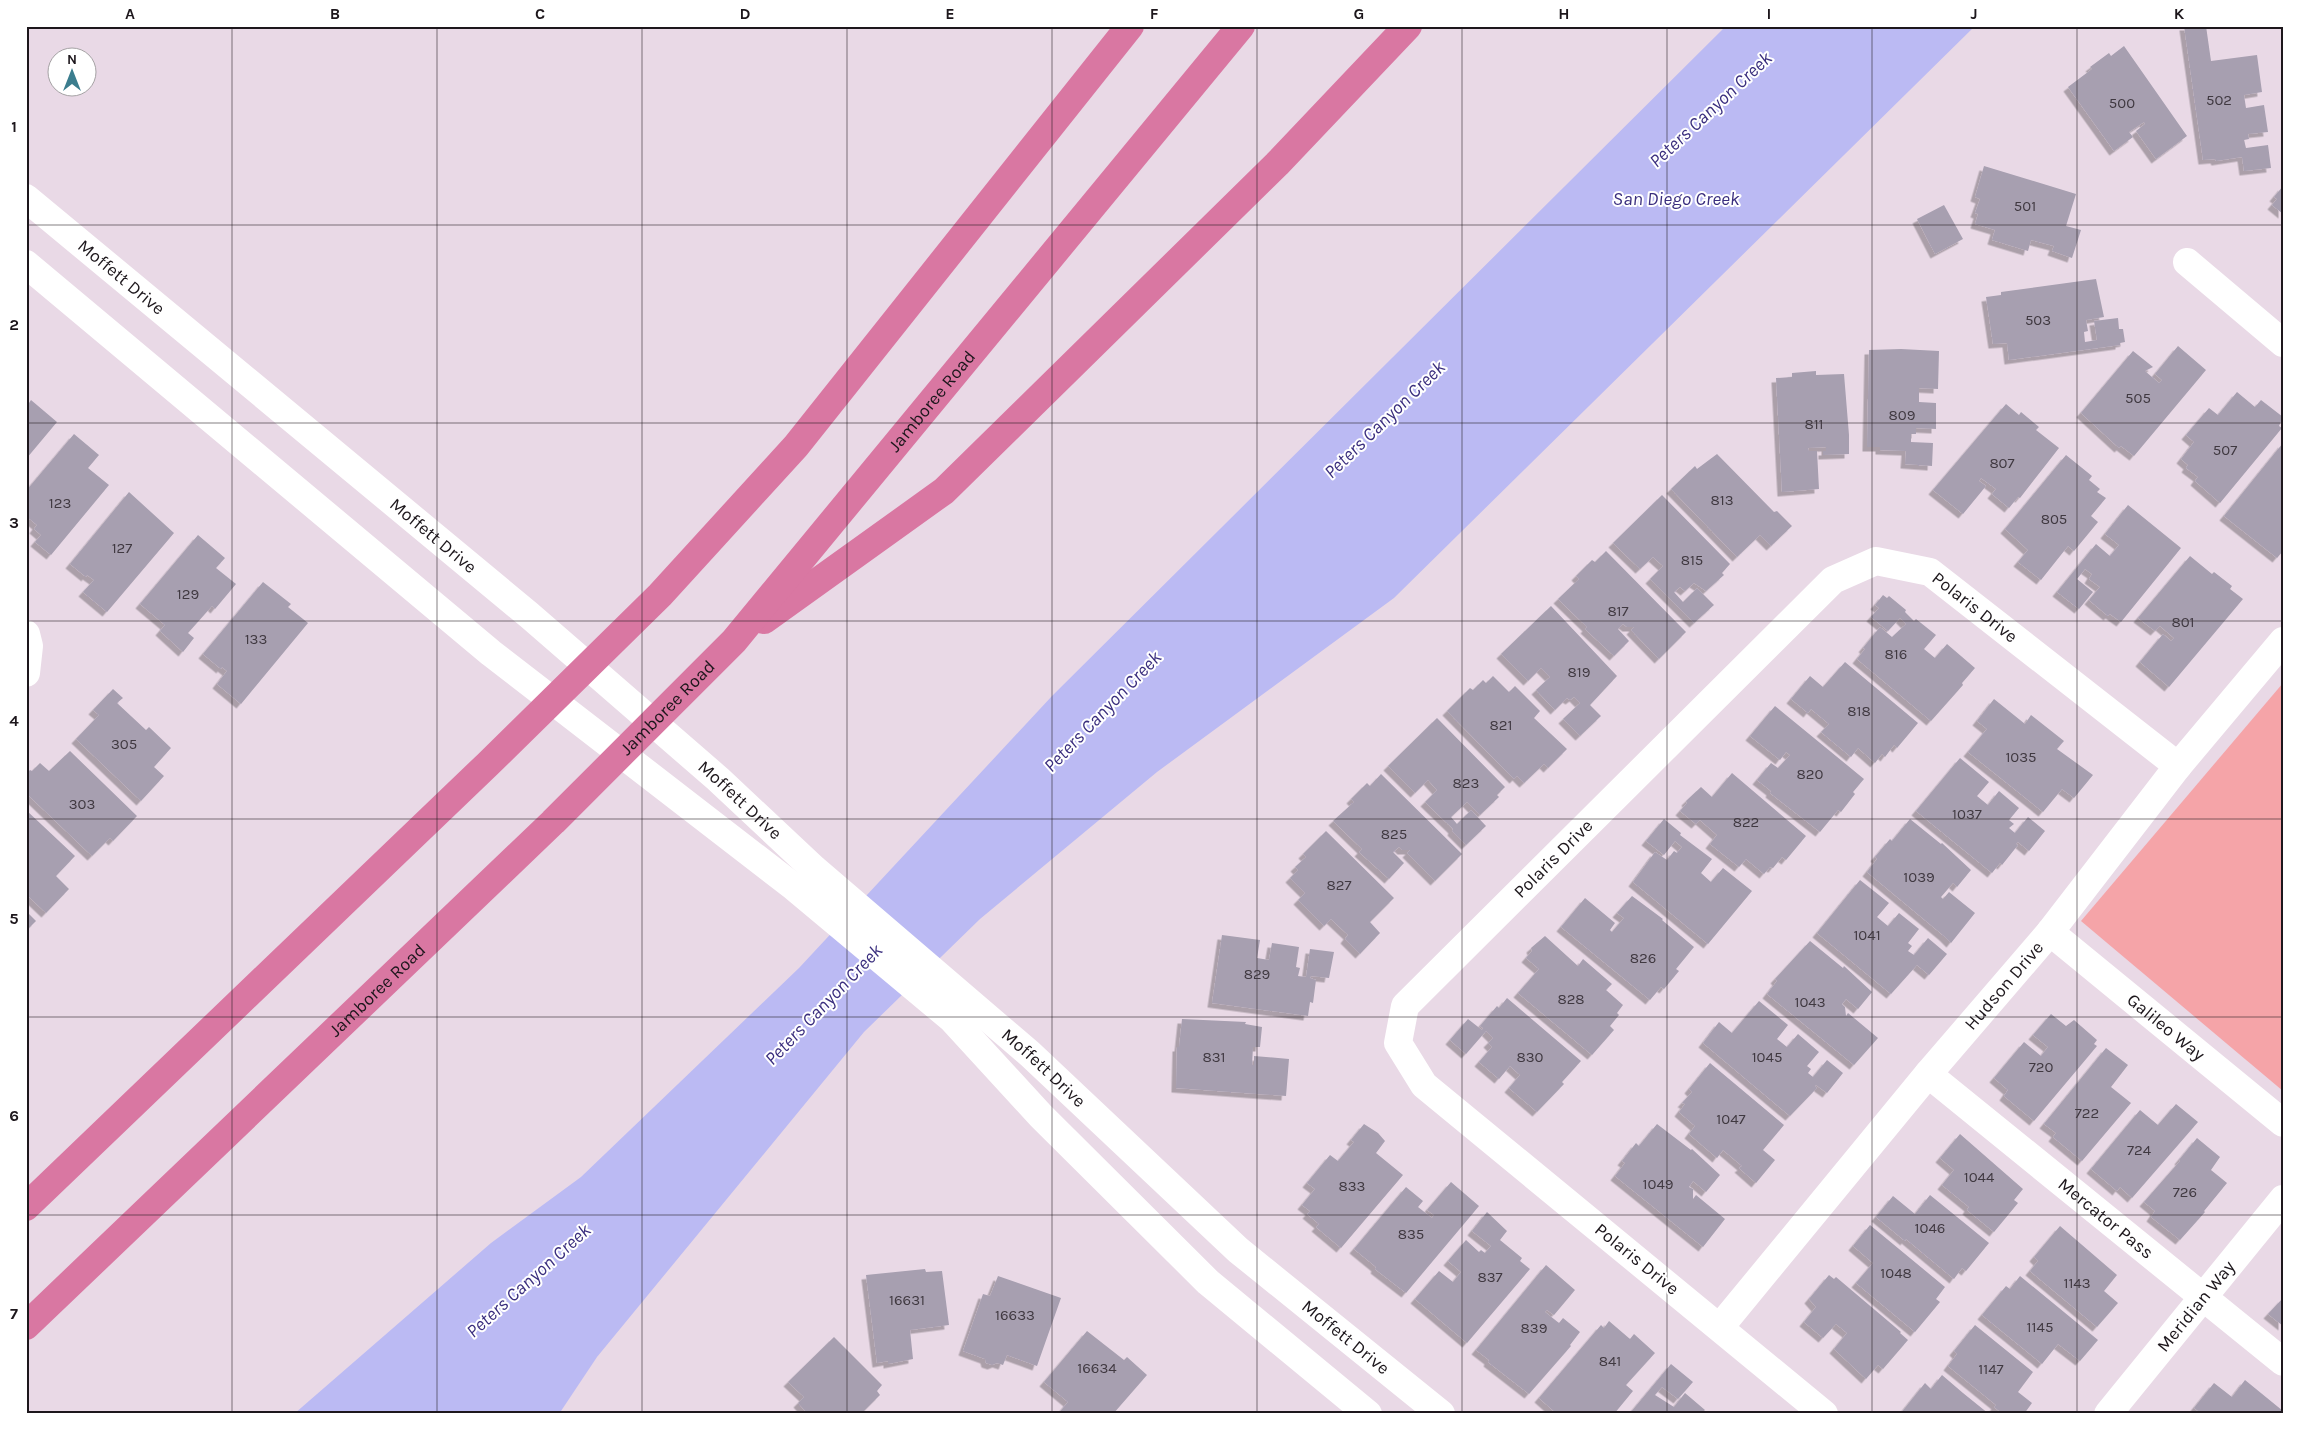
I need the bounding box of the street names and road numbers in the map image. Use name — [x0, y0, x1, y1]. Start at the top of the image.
street label: Moffett Drive — [73, 235, 170, 320]
street label: Jamboree Road — [883, 346, 980, 457]
street label: Moffett Drive — [385, 493, 481, 578]
street label: Polaris Drive — [1928, 567, 2022, 647]
street label: Jamboree Road — [615, 656, 719, 760]
street label: Moffett Drive — [693, 756, 787, 844]
street label: Polaris Drive — [1509, 815, 1597, 902]
street label: Hudson Drive — [1960, 937, 2048, 1035]
street label: Jamboree Road — [324, 939, 430, 1041]
street label: Galileo Way — [2123, 989, 2210, 1066]
street label: Moffett Drive — [997, 1024, 1090, 1112]
street label: Mercator Pass — [2054, 1173, 2158, 1264]
street label: Polaris Drive — [1590, 1218, 1684, 1300]
street label: Meridian Way — [2152, 1256, 2240, 1356]
street label: Moffett Drive — [1297, 1295, 1394, 1379]

